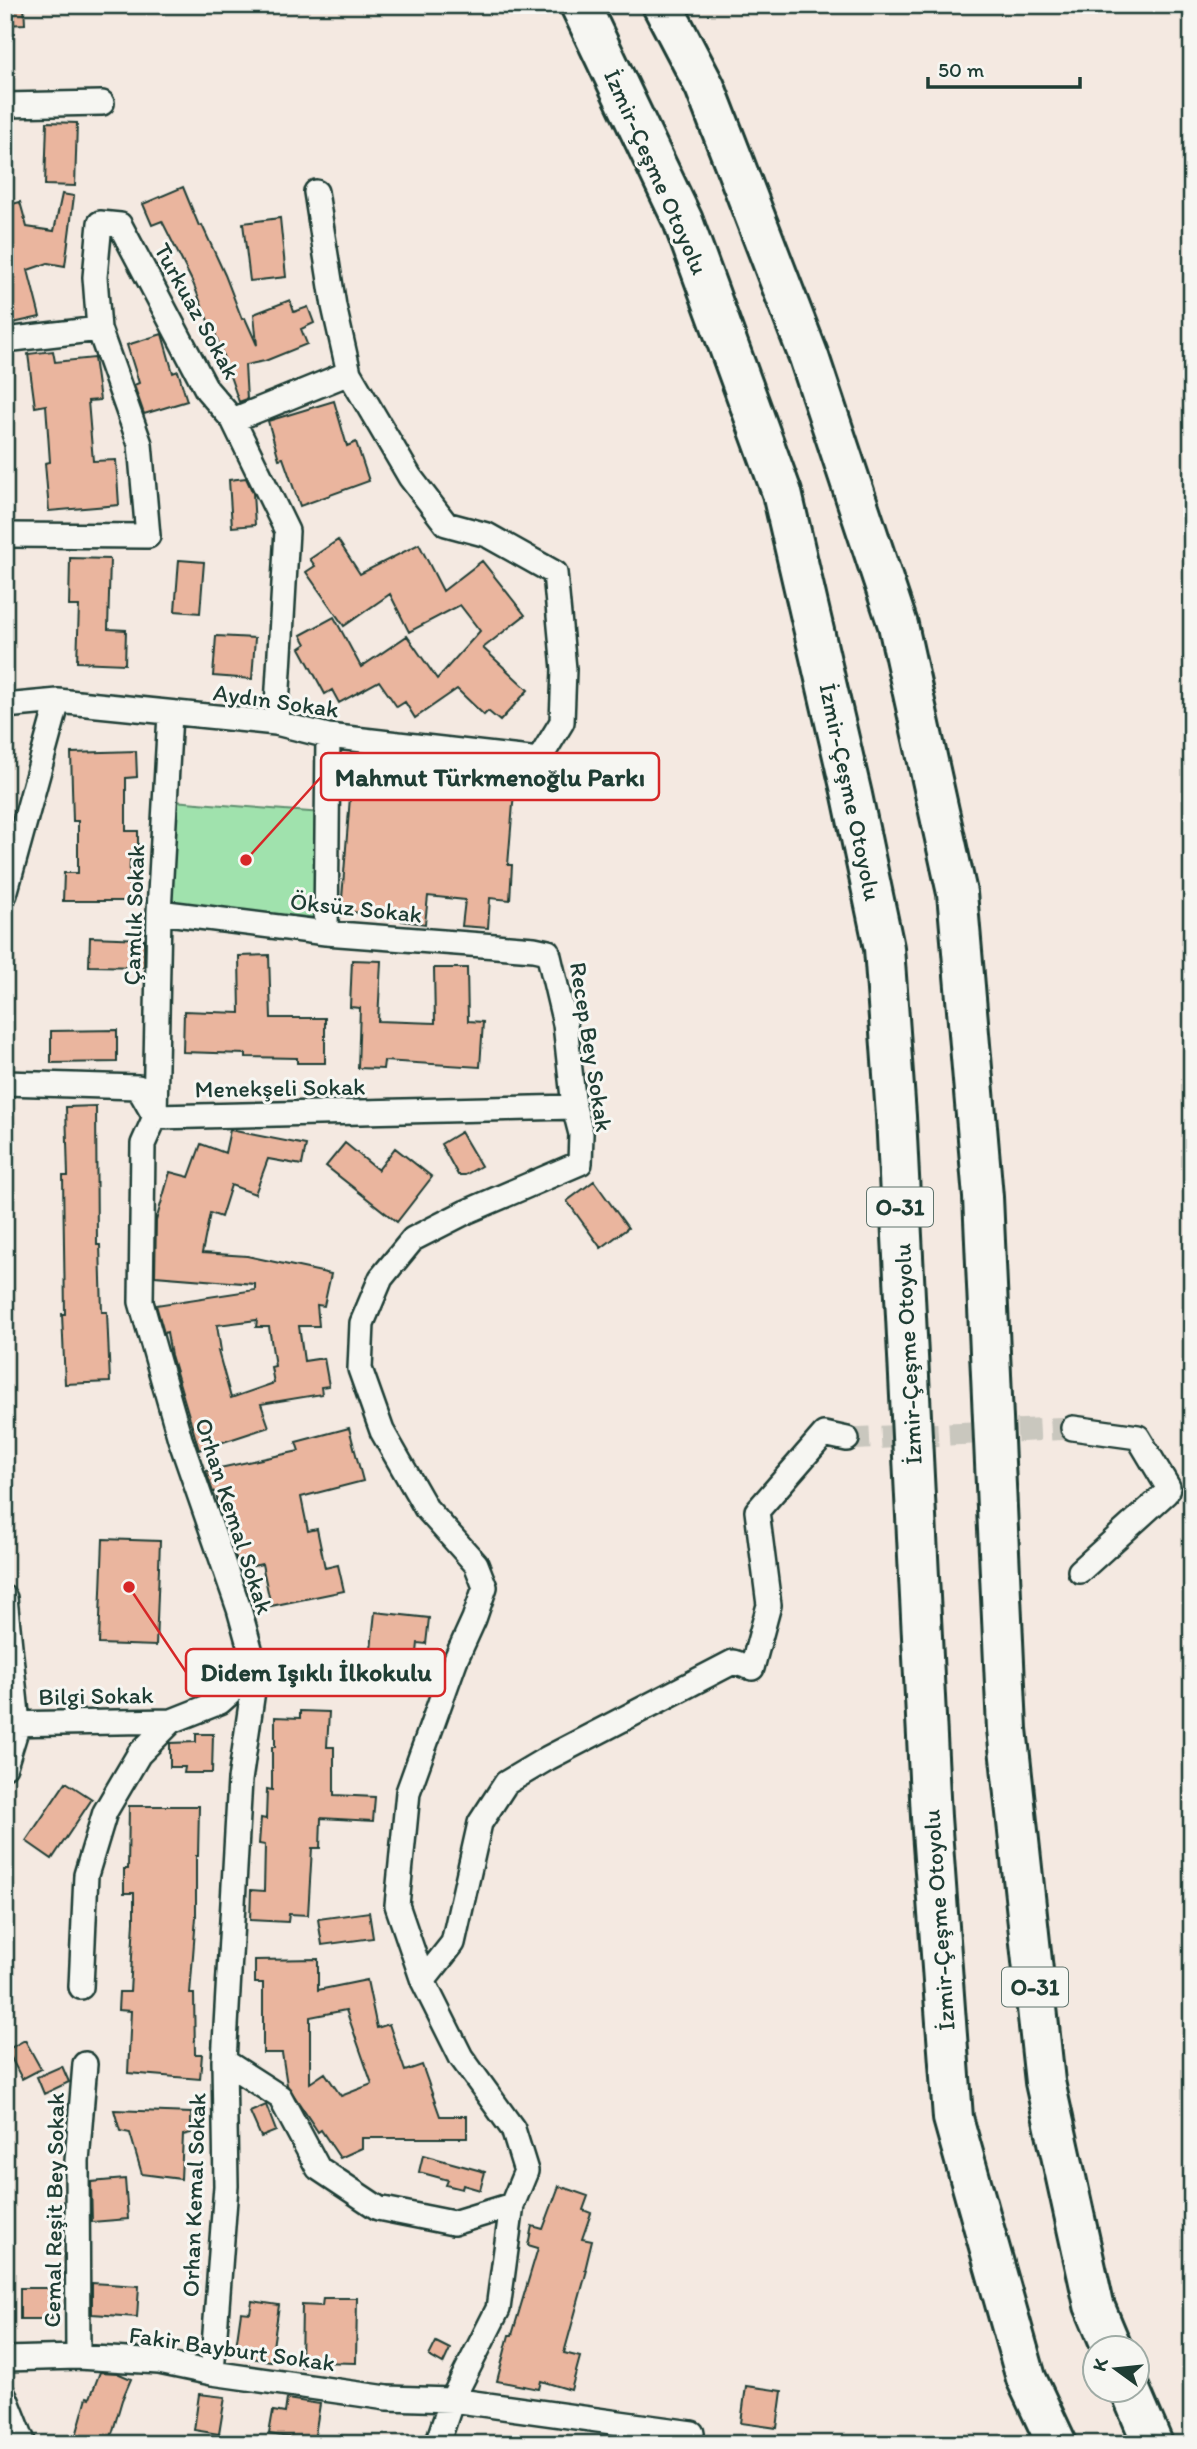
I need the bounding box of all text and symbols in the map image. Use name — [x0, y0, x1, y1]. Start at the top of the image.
scale bar — [928, 46, 1080, 90]
text: 50 m — [938, 57, 985, 82]
street label: İzmir-Çeşme Otoyolu — [598, 65, 715, 279]
street label: Turkuaz Sokak — [148, 238, 247, 384]
street label: Aydın Sokak — [211, 677, 341, 724]
street label: İzmir-Çeşme Otoyolu — [813, 680, 888, 903]
callout: Mahmut Türkmenoğlu Parkı — [321, 753, 659, 800]
text: Mahmut Türkmenoğlu Parkı — [335, 761, 645, 793]
street label: Çamlık Sokak — [117, 843, 150, 986]
street label: Öksüz Sokak — [289, 886, 423, 929]
street label: Recep Bey Sokak — [564, 960, 619, 1134]
street label: Menekşeli Sokak — [194, 1072, 366, 1103]
road number: O-31 — [867, 1188, 933, 1226]
street label: İzmir-Çeşme Otoyolu — [887, 1243, 928, 1465]
street label: Orhan Kemal Sokak — [189, 1414, 280, 1618]
callout: Didem Işıklı İlkokulu — [186, 1649, 445, 1696]
text: Didem Işıklı İlkokulu — [200, 1656, 432, 1688]
street label: Bilgi Sokak — [38, 1680, 154, 1711]
street label: İzmir-Çeşme Otoyolu — [916, 1808, 961, 2032]
road number: O-31 — [1002, 1968, 1068, 2006]
street label: Cemal Reşit Bey Sokak — [37, 2091, 70, 2328]
street label: Orhan Kemal Sokak — [175, 2092, 212, 2298]
street label: Fakir Bayburt Sokak — [127, 2320, 337, 2377]
north arrow — [1082, 2334, 1152, 2404]
text: K — [1087, 2355, 1113, 2374]

